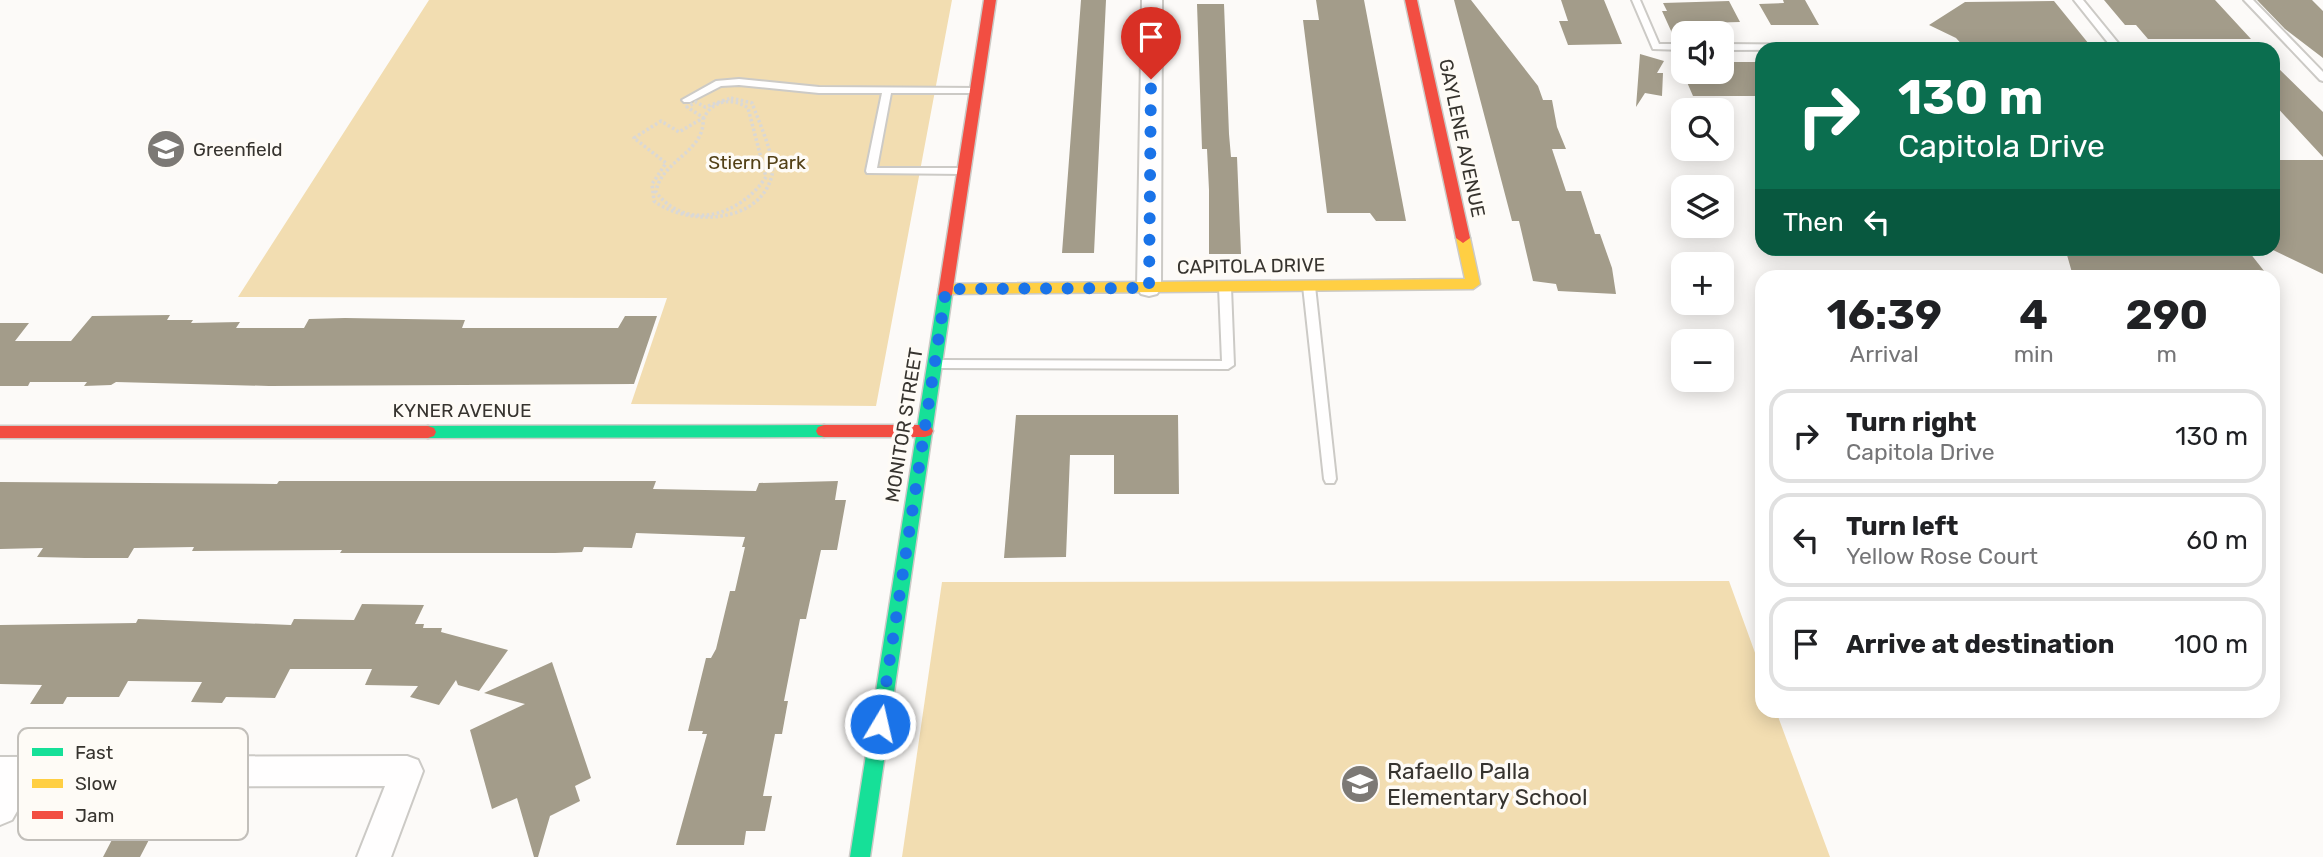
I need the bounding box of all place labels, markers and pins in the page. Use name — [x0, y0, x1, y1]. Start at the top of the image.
pin — [1121, 7, 1181, 79]
school or university icon: Greenfield — [145, 128, 187, 170]
place label: Greenfield — [193, 138, 283, 161]
place label: Rafaello Palla Elementary School — [1387, 757, 1588, 811]
school or university icon: Rafaello Palla Elementary School — [1339, 763, 1381, 805]

